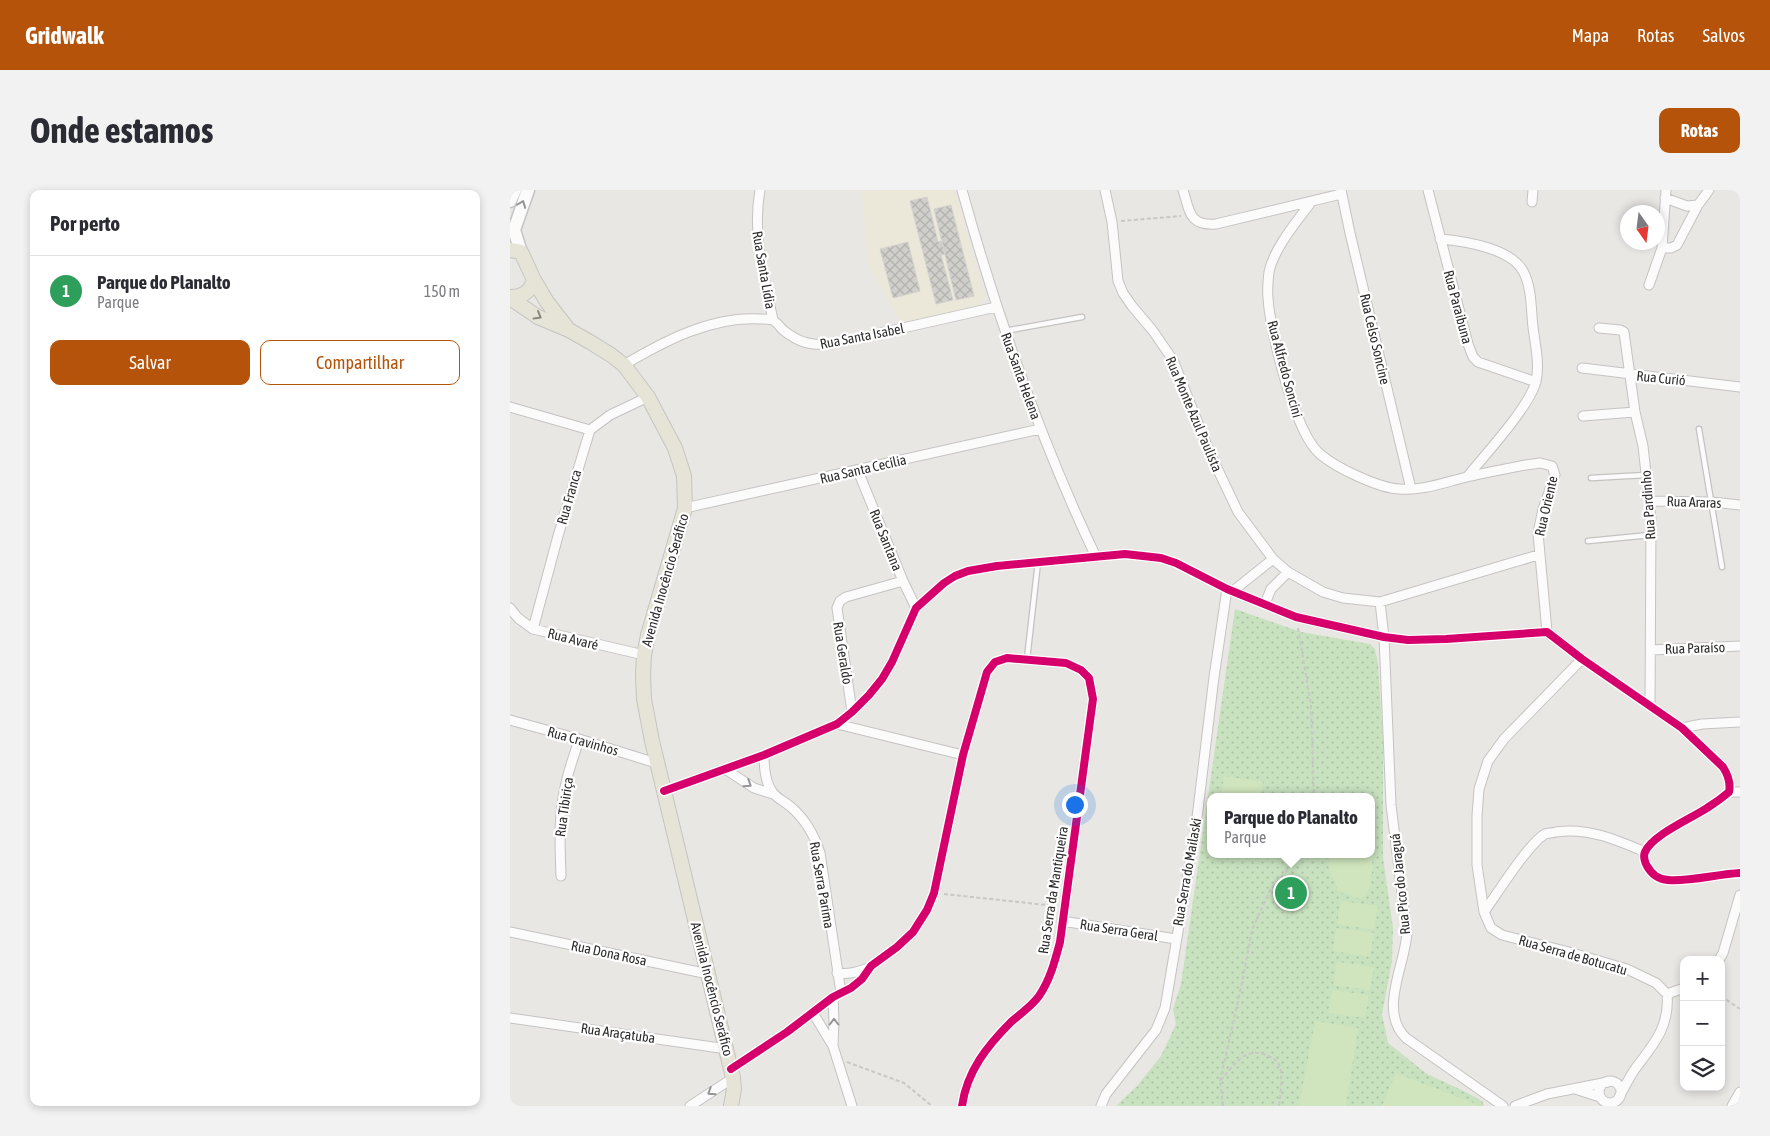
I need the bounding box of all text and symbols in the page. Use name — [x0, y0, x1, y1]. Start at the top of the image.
text: Gridwalk — [25, 22, 104, 49]
text: Mapa — [1572, 25, 1609, 46]
text: Rotas — [1637, 25, 1674, 46]
text: Salvos — [1702, 25, 1745, 46]
button: Rotas — [1659, 108, 1740, 153]
text: Onde estamos — [30, 110, 213, 150]
one-way arrow — [516, 201, 526, 209]
north arrow — [1620, 205, 1665, 250]
text: Por perto — [50, 211, 120, 235]
street label: Rua Santa Lídia — [749, 230, 779, 310]
street label: Rua Paraibuna — [1440, 268, 1476, 346]
text: Parque do Planalto — [97, 271, 231, 293]
text: 1 — [62, 282, 70, 300]
text: 150 m — [424, 282, 460, 300]
street label: Rua Celso Soncine — [1357, 292, 1393, 386]
text: Parque — [97, 293, 139, 311]
one-way arrow — [533, 310, 542, 320]
street label: Rua Alfredo Soncini — [1264, 319, 1306, 419]
street label: Rua Santa Isabel — [818, 320, 906, 352]
street label: Rua Santa Helena — [998, 330, 1044, 422]
button: Salvar — [50, 340, 250, 385]
button: Compartilhar — [260, 340, 460, 385]
street label: Rua Monte Azul Paulista — [1162, 354, 1226, 474]
street label: Rua Curió — [1636, 367, 1686, 389]
street label: Rua Santa Cecília — [818, 451, 908, 487]
street label: Rua Franca — [554, 468, 584, 526]
street label: Rua Pardinho — [1638, 470, 1658, 540]
street label: Rua Oriente — [1531, 474, 1561, 538]
street label: Rua Araras — [1666, 493, 1722, 511]
street label: Rua Santana — [866, 507, 906, 573]
street label: Avenida Inocêncio Seráfico — [638, 512, 692, 648]
street label: Rua Geraldo — [830, 621, 856, 685]
street label: Rua Avaré — [546, 625, 600, 653]
street label: Rua Paraíso — [1665, 639, 1725, 657]
street label: Rua Cravinhos — [546, 723, 620, 759]
street label: Rua Tibiriça — [552, 776, 576, 838]
one-way arrow — [743, 778, 752, 787]
your location — [1062, 792, 1088, 818]
popup — [1207, 793, 1375, 858]
text: Parque do Planalto — [1224, 806, 1358, 828]
street label: Rua Serra do Mailaski — [1170, 817, 1204, 927]
street label: Rua Serra da Mantiqueira — [1035, 825, 1071, 955]
text: Parque — [1224, 828, 1266, 846]
street label: Rua Pico do Jaraguá — [1387, 833, 1413, 935]
street label: Rua Serra Parima — [806, 840, 838, 930]
pin: 1 — [1275, 874, 1307, 912]
street label: Rua Serra Geral — [1079, 916, 1159, 944]
street label: Avenida Inocêncio Seráfico — [688, 920, 736, 1058]
street label: Rua Serra de Botucatu — [1517, 932, 1629, 978]
street label: Rua Dona Rosa — [570, 937, 648, 969]
map controls — [1680, 956, 1725, 1091]
button: + — [1680, 956, 1725, 1001]
button: − — [1680, 1001, 1725, 1046]
one-way arrow — [829, 1017, 839, 1025]
street label: Rua Araçatuba — [580, 1020, 656, 1046]
button: layers — [1680, 1046, 1725, 1091]
one-way arrow — [708, 1086, 717, 1095]

